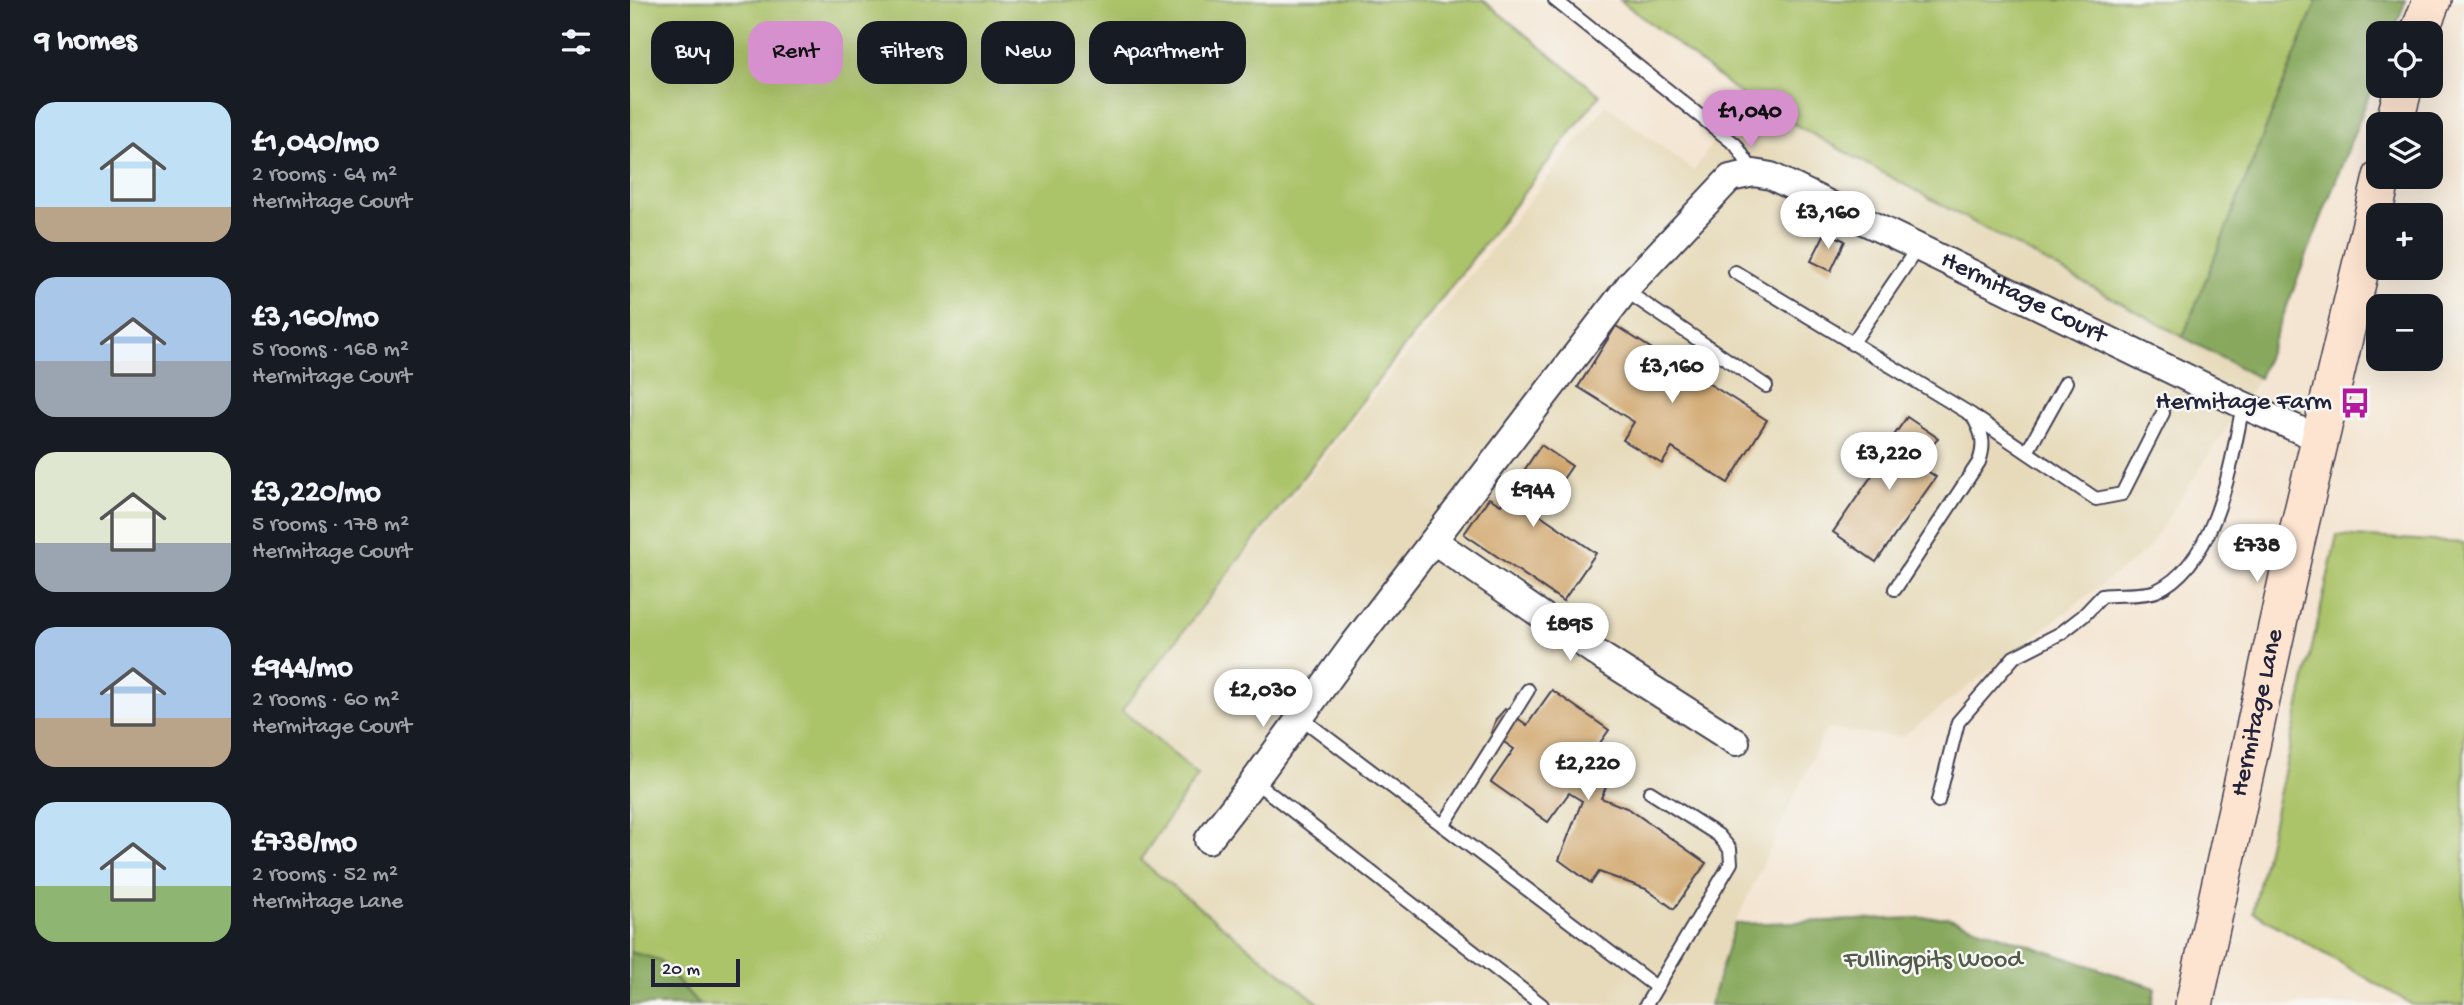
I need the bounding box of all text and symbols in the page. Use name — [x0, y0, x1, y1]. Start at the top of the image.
chip: Buy — [651, 21, 734, 84]
chip: Rent — [748, 21, 843, 84]
chip: Filters — [857, 21, 967, 84]
chip: New — [981, 21, 1075, 84]
chip: Apartment — [1089, 21, 1246, 84]
map controls — [2366, 21, 2443, 371]
button: locate — [2366, 21, 2443, 98]
icon: filters — [557, 23, 595, 61]
text: 9 homes — [35, 25, 137, 60]
pin: £1,040 — [1693, 90, 1807, 150]
text: £1,040 — [1718, 99, 1782, 126]
button: layers — [2366, 112, 2443, 189]
text: £1,040/mo — [252, 127, 379, 162]
icon: home — [91, 130, 175, 214]
text: 2 rooms · 64 m² — [252, 162, 397, 189]
text: Hermitage Court — [252, 189, 412, 216]
pin: £3,160 — [1771, 191, 1885, 251]
text: £3,160 — [1796, 200, 1860, 227]
button: + — [2366, 203, 2443, 280]
street label: Hermitage Court — [1935, 245, 2114, 353]
button: − — [2366, 294, 2443, 371]
text: £3,160/mo — [252, 302, 379, 337]
icon: home — [91, 305, 175, 389]
text: 5 rooms · 168 m² — [252, 337, 409, 364]
pin: £3,160 — [1615, 346, 1729, 405]
text: £3,160 — [1640, 354, 1704, 381]
text: Hermitage Court — [252, 364, 412, 391]
bus stop icon: Hermitage Farm — [2338, 386, 2372, 420]
place label: Hermitage Farm — [2156, 388, 2332, 419]
pin: £3,220 — [1832, 433, 1946, 492]
text: £3,220 — [1857, 441, 1921, 468]
pin: £944 — [1492, 470, 1574, 529]
text: £3,220/mo — [252, 477, 381, 512]
text: £944 — [1511, 478, 1555, 505]
icon: home — [91, 480, 175, 564]
text: 5 rooms · 178 m² — [252, 512, 409, 539]
pin: £738 — [2216, 524, 2298, 584]
text: £738 — [2234, 533, 2280, 560]
text: Hermitage Court — [252, 539, 412, 566]
pin: £895 — [1529, 604, 1611, 663]
text: £895 — [1547, 612, 1593, 639]
street label: Hermitage Lane — [2225, 626, 2292, 800]
text: £944/mo — [252, 652, 353, 687]
icon: home — [91, 655, 175, 739]
pin: £2,030 — [1206, 670, 1320, 729]
text: £2,030 — [1230, 678, 1296, 705]
text: 2 rooms · 60 m² — [252, 687, 399, 714]
text: Hermitage Court — [252, 714, 412, 741]
pin: £2,220 — [1531, 742, 1645, 802]
text: £2,220 — [1556, 751, 1620, 778]
text: £738/mo — [252, 827, 357, 862]
icon: home — [91, 830, 175, 914]
text: 2 rooms · 52 m² — [252, 862, 398, 889]
text: Hermitage Lane — [252, 889, 403, 916]
park label: Fullingpits Wood — [1843, 946, 2024, 977]
scale bar — [651, 956, 740, 988]
text: 20 m — [662, 959, 700, 982]

